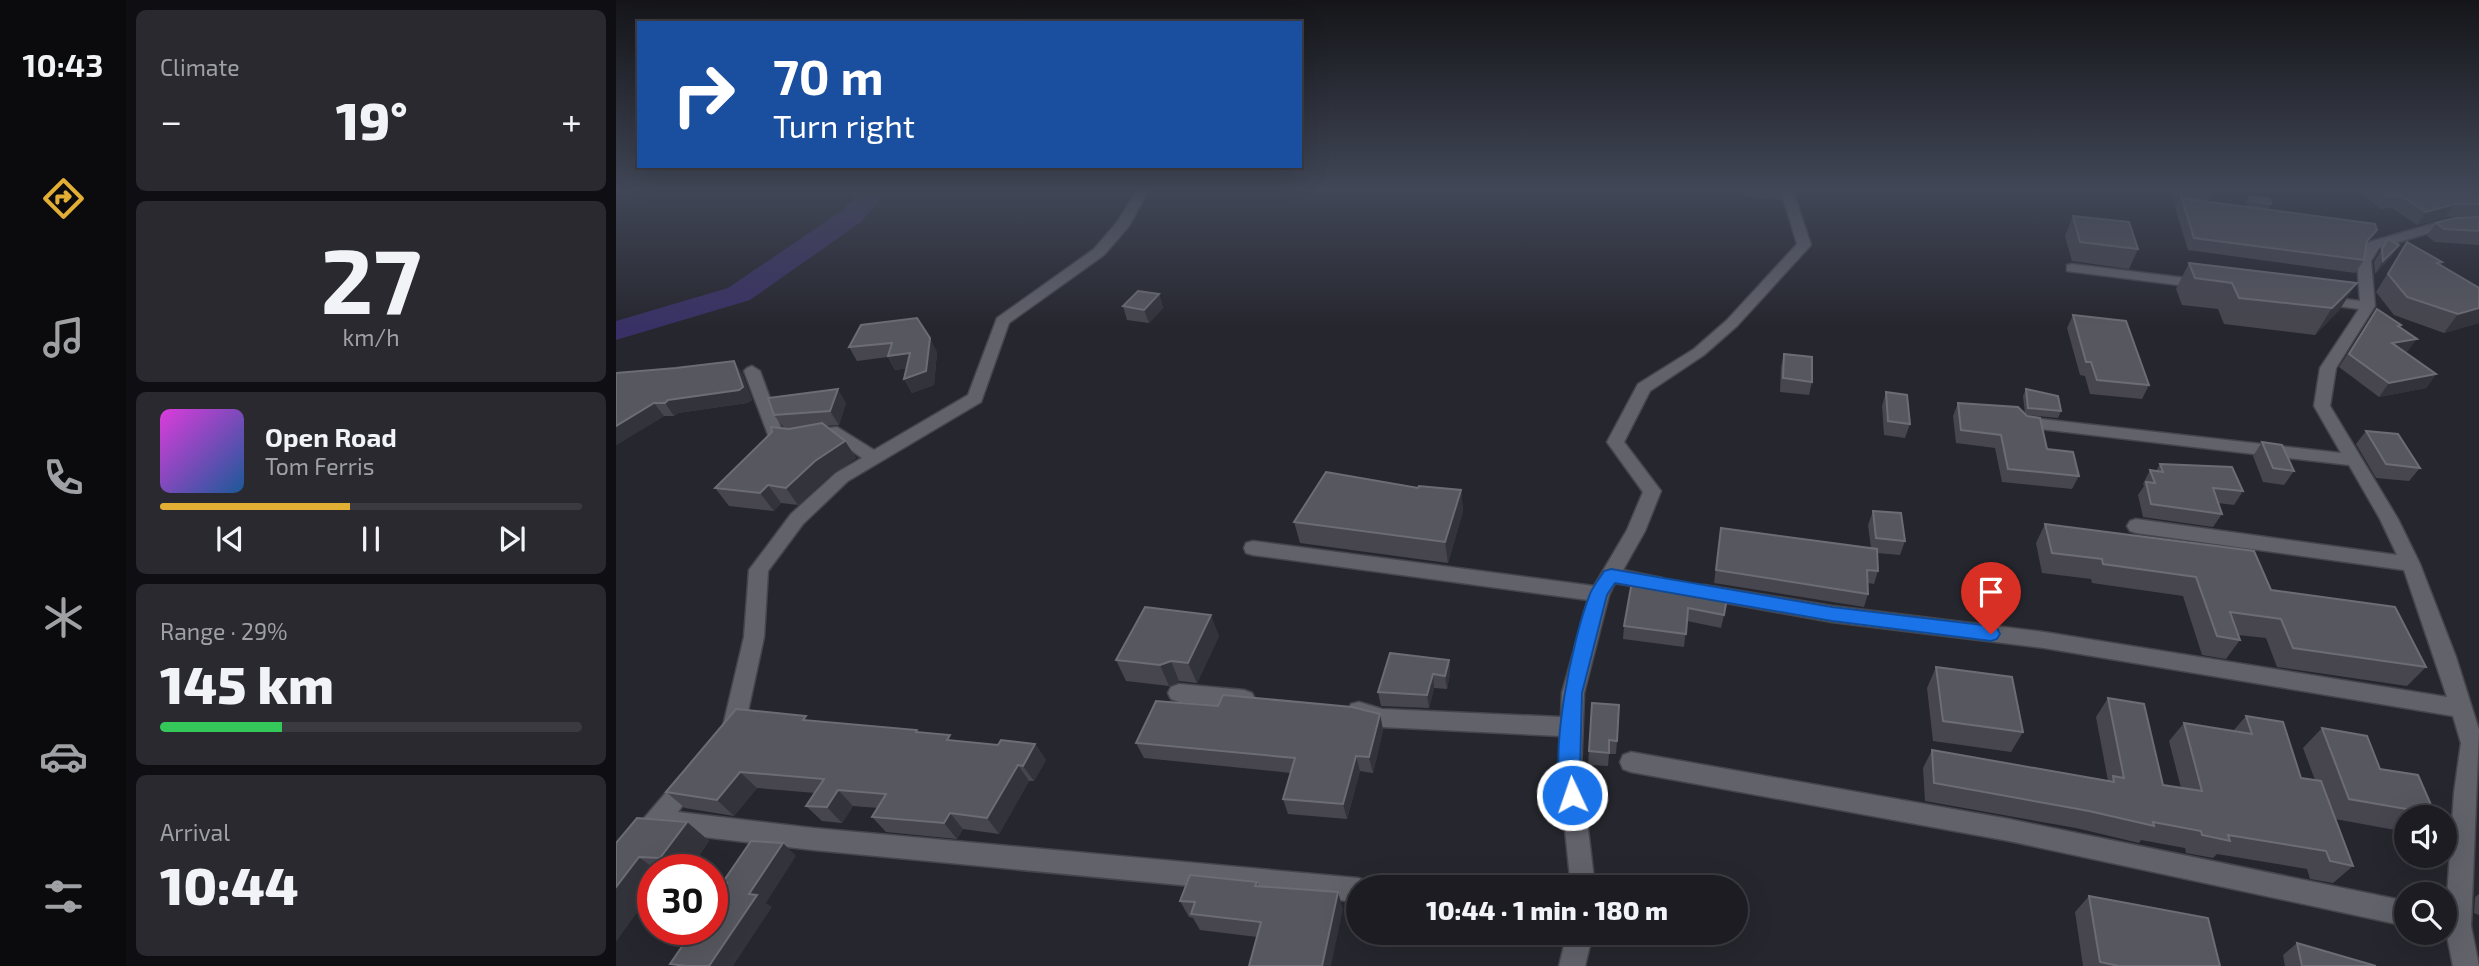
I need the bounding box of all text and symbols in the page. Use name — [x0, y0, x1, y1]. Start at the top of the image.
text: 10:43 — [23, 45, 103, 83]
text: 70 m — [773, 46, 884, 105]
icon: right — [658, 49, 749, 140]
text: Climate — [160, 53, 240, 81]
text: 19° — [336, 88, 408, 150]
text: − — [160, 97, 182, 143]
text: + — [561, 97, 582, 143]
text: Turn right — [773, 106, 915, 144]
icon: directions — [39, 174, 88, 223]
text: 27 — [321, 223, 421, 332]
icon: music — [39, 313, 88, 362]
text: km/h — [342, 323, 400, 351]
text: Open Road — [265, 421, 397, 452]
text: Tom Ferris — [265, 452, 374, 480]
icon: phone — [39, 453, 88, 502]
icon: previous — [211, 520, 249, 558]
icon: pause — [352, 520, 390, 558]
icon: next — [493, 520, 531, 558]
pin — [1961, 562, 2021, 634]
icon: arrive — [1972, 573, 2010, 611]
icon: climate — [39, 593, 88, 642]
text: Range · 29% — [160, 617, 288, 645]
text: 145 km — [160, 652, 334, 714]
icon: car — [39, 732, 88, 781]
position arrow — [1535, 758, 1609, 832]
map controls — [2394, 805, 2457, 945]
button: sound — [2394, 805, 2457, 868]
text: Arrival — [160, 818, 230, 846]
text: 10:44 — [160, 853, 298, 915]
speed limit sign: 30 — [637, 854, 728, 945]
icon: filters — [39, 872, 88, 921]
button: search — [2394, 882, 2457, 945]
text: 10:44 · 1 min · 180 m — [1426, 894, 1668, 925]

